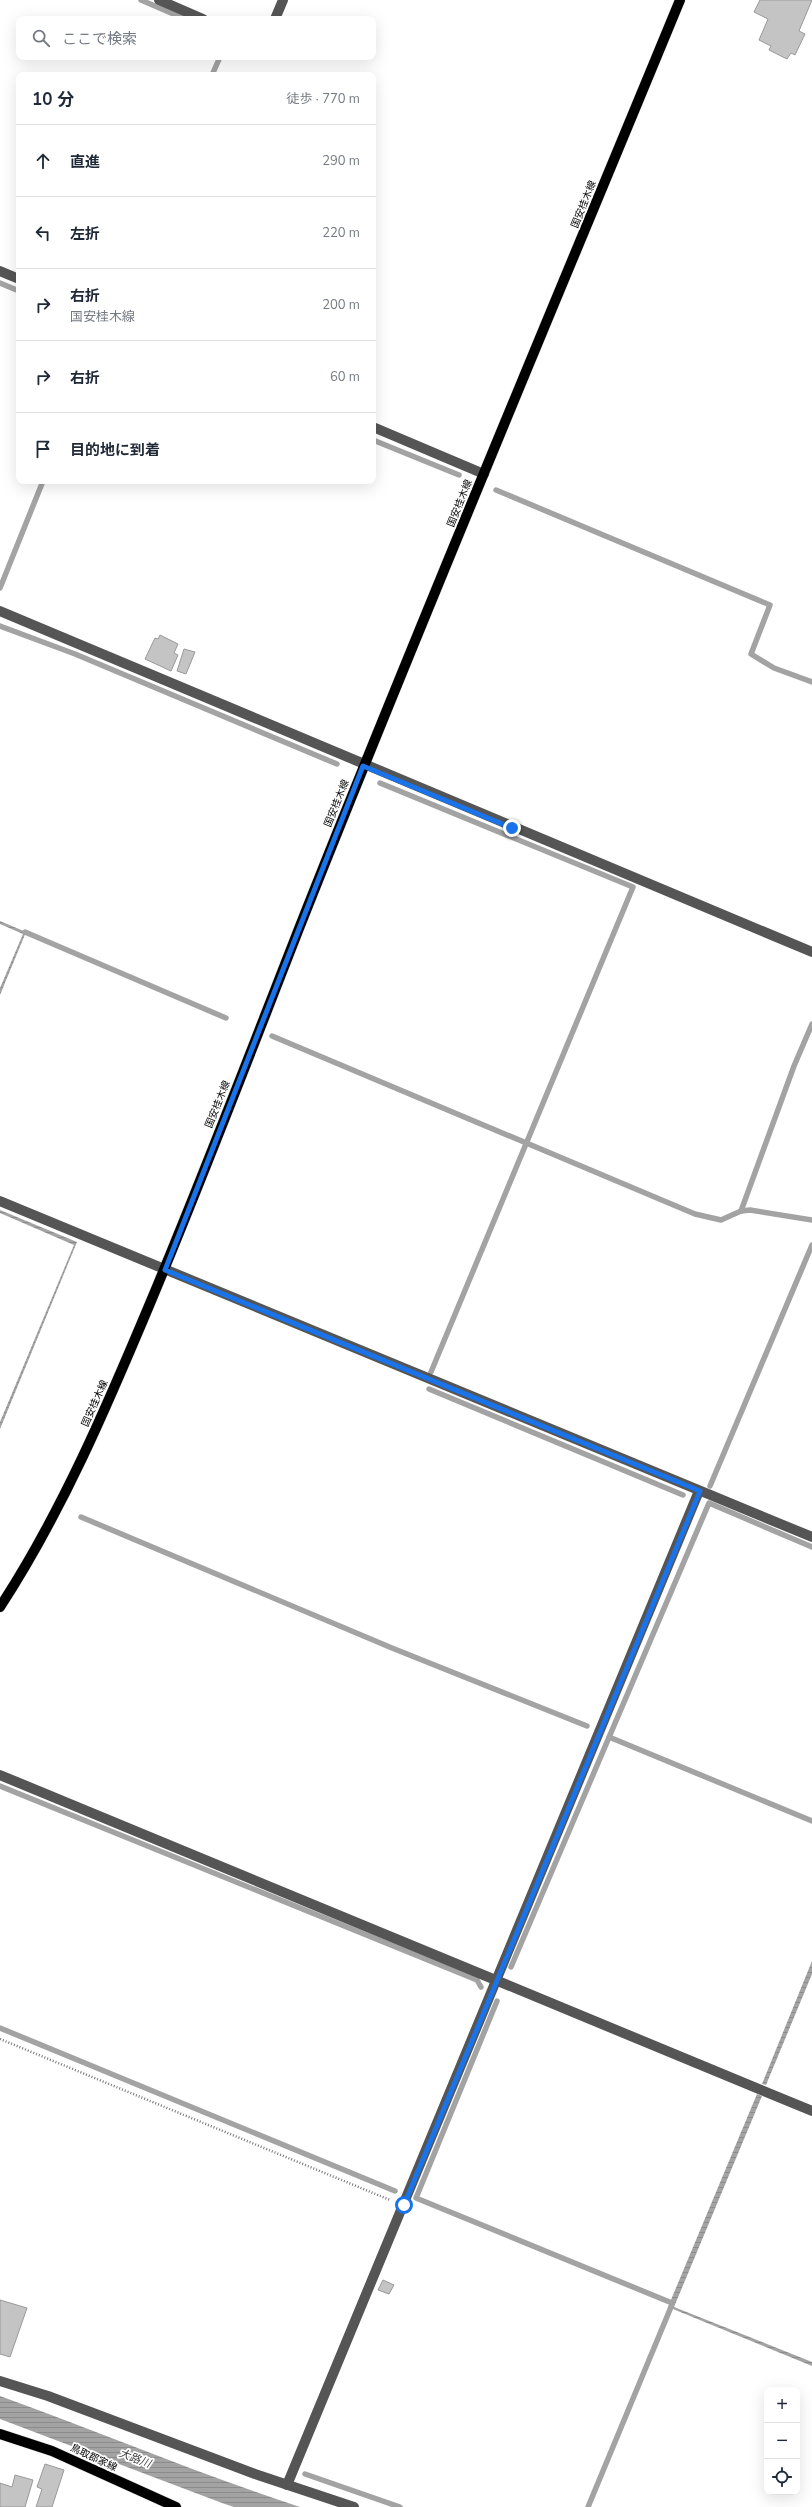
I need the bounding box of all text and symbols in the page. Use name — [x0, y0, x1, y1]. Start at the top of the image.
search box — [16, 16, 376, 60]
icon: search — [30, 27, 52, 49]
text: ここで検索 — [62, 29, 137, 49]
text: 10 分 — [32, 88, 74, 111]
text: 徒歩 · 770 m — [286, 90, 360, 108]
icon: ahead — [32, 150, 54, 172]
text: 直進 — [70, 152, 100, 172]
text: 290 m — [322, 152, 360, 170]
street label: 国安桂木線 — [568, 179, 600, 230]
icon: left — [32, 222, 54, 244]
text: 左折 — [70, 224, 100, 244]
text: 220 m — [322, 224, 360, 242]
text: 右折 — [70, 286, 100, 306]
icon: right — [32, 294, 54, 316]
text: 200 m — [322, 296, 360, 314]
text: 国安桂木線 — [70, 308, 135, 326]
icon: right — [32, 366, 54, 388]
text: 右折 — [70, 368, 100, 388]
text: 60 m — [330, 368, 360, 386]
icon: arrive — [32, 438, 54, 460]
text: 目的地に到着 — [70, 440, 160, 460]
street label: 国安桂木線 — [444, 478, 476, 529]
street label: 国安桂木線 — [321, 778, 353, 829]
route end — [503, 819, 521, 837]
street label: 国安桂木線 — [202, 1079, 234, 1130]
street label: 国安桂木線 — [78, 1378, 111, 1429]
route start — [395, 2196, 413, 2214]
map controls — [764, 2387, 800, 2495]
button: + — [764, 2387, 800, 2423]
button: − — [764, 2423, 800, 2459]
street label: 鳥取郡家線 — [68, 2441, 119, 2475]
water label: 大路川 — [117, 2446, 154, 2472]
button: locate — [764, 2459, 800, 2495]

